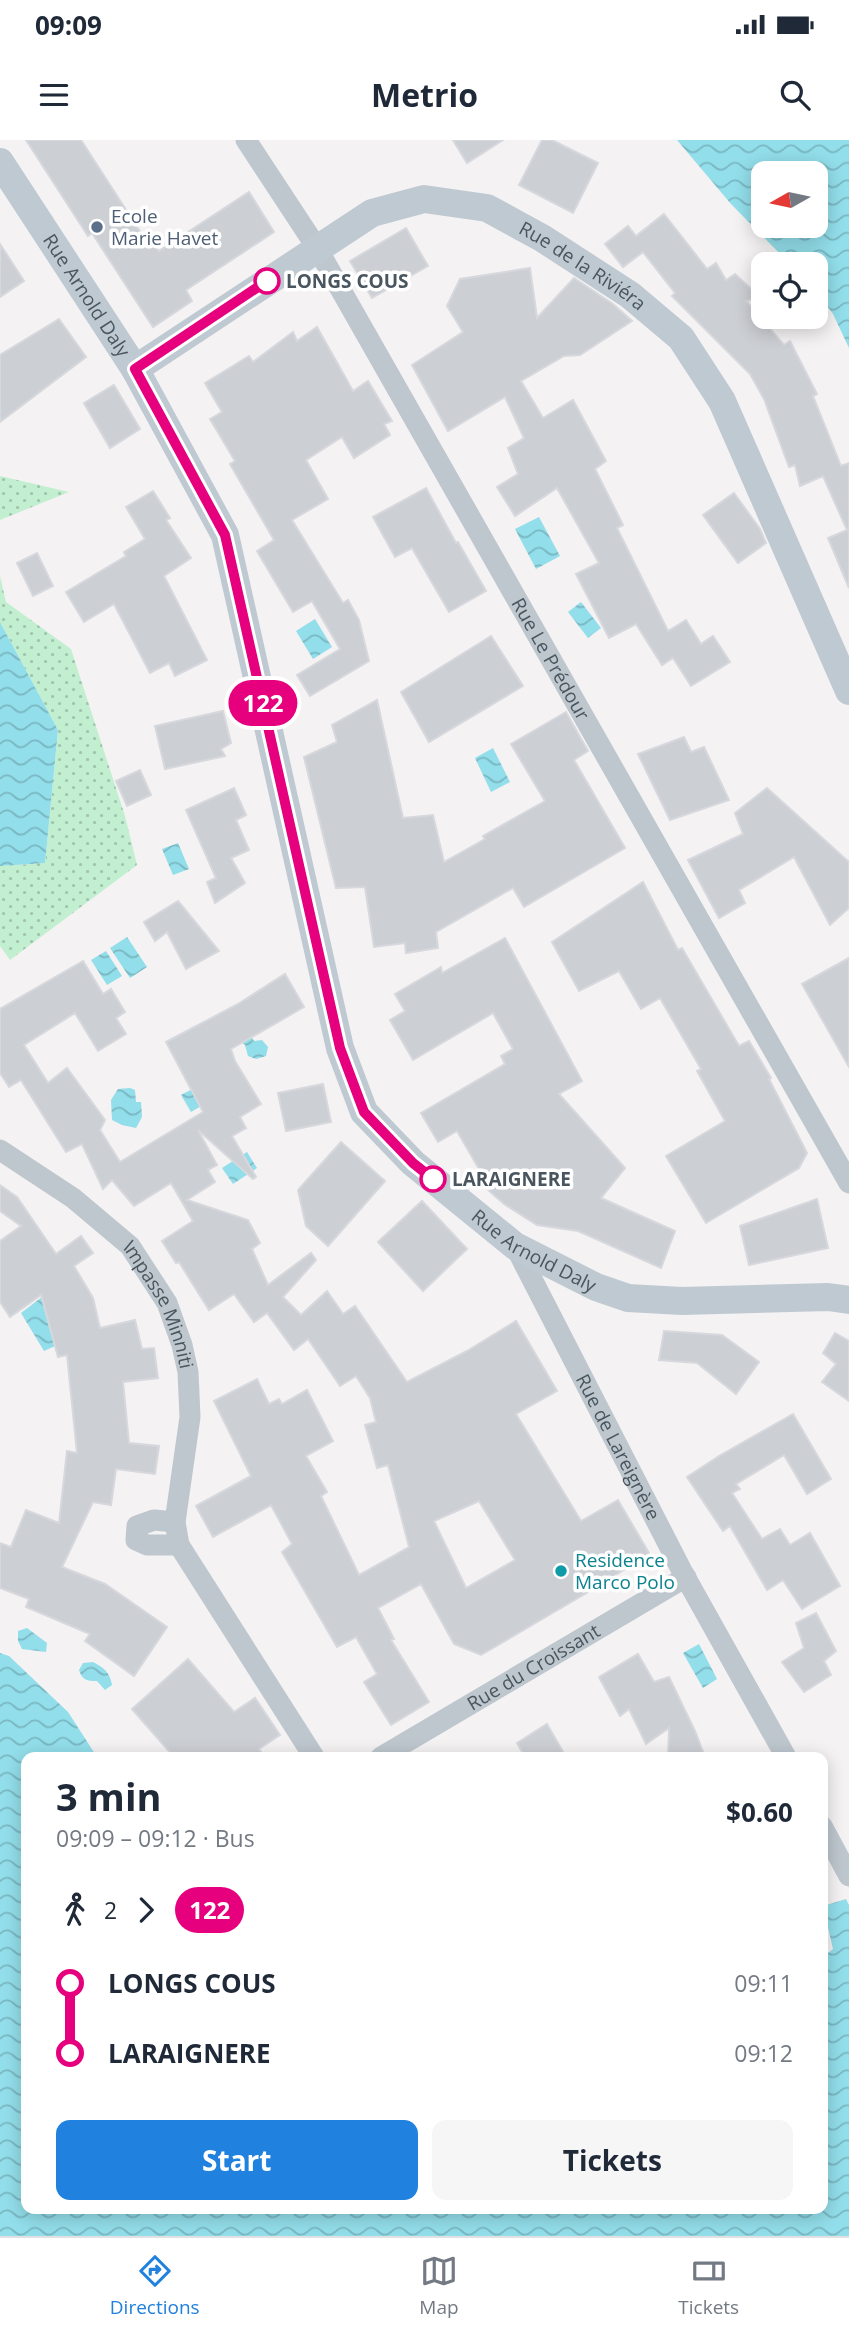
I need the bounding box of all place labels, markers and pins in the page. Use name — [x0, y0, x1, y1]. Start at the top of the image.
place label: Ecole Marie Havet — [111, 203, 219, 251]
marker: Ecole Marie Havet — [89, 219, 105, 235]
marker: LONGS COUS — [254, 268, 280, 294]
place label: LONGS COUS — [286, 268, 409, 294]
marker: LARAIGNERE — [420, 1166, 446, 1192]
place label: LARAIGNERE — [452, 1166, 571, 1192]
place label: Residence Marco Polo — [575, 1547, 675, 1595]
marker: Residence Marco Polo — [553, 1563, 569, 1579]

